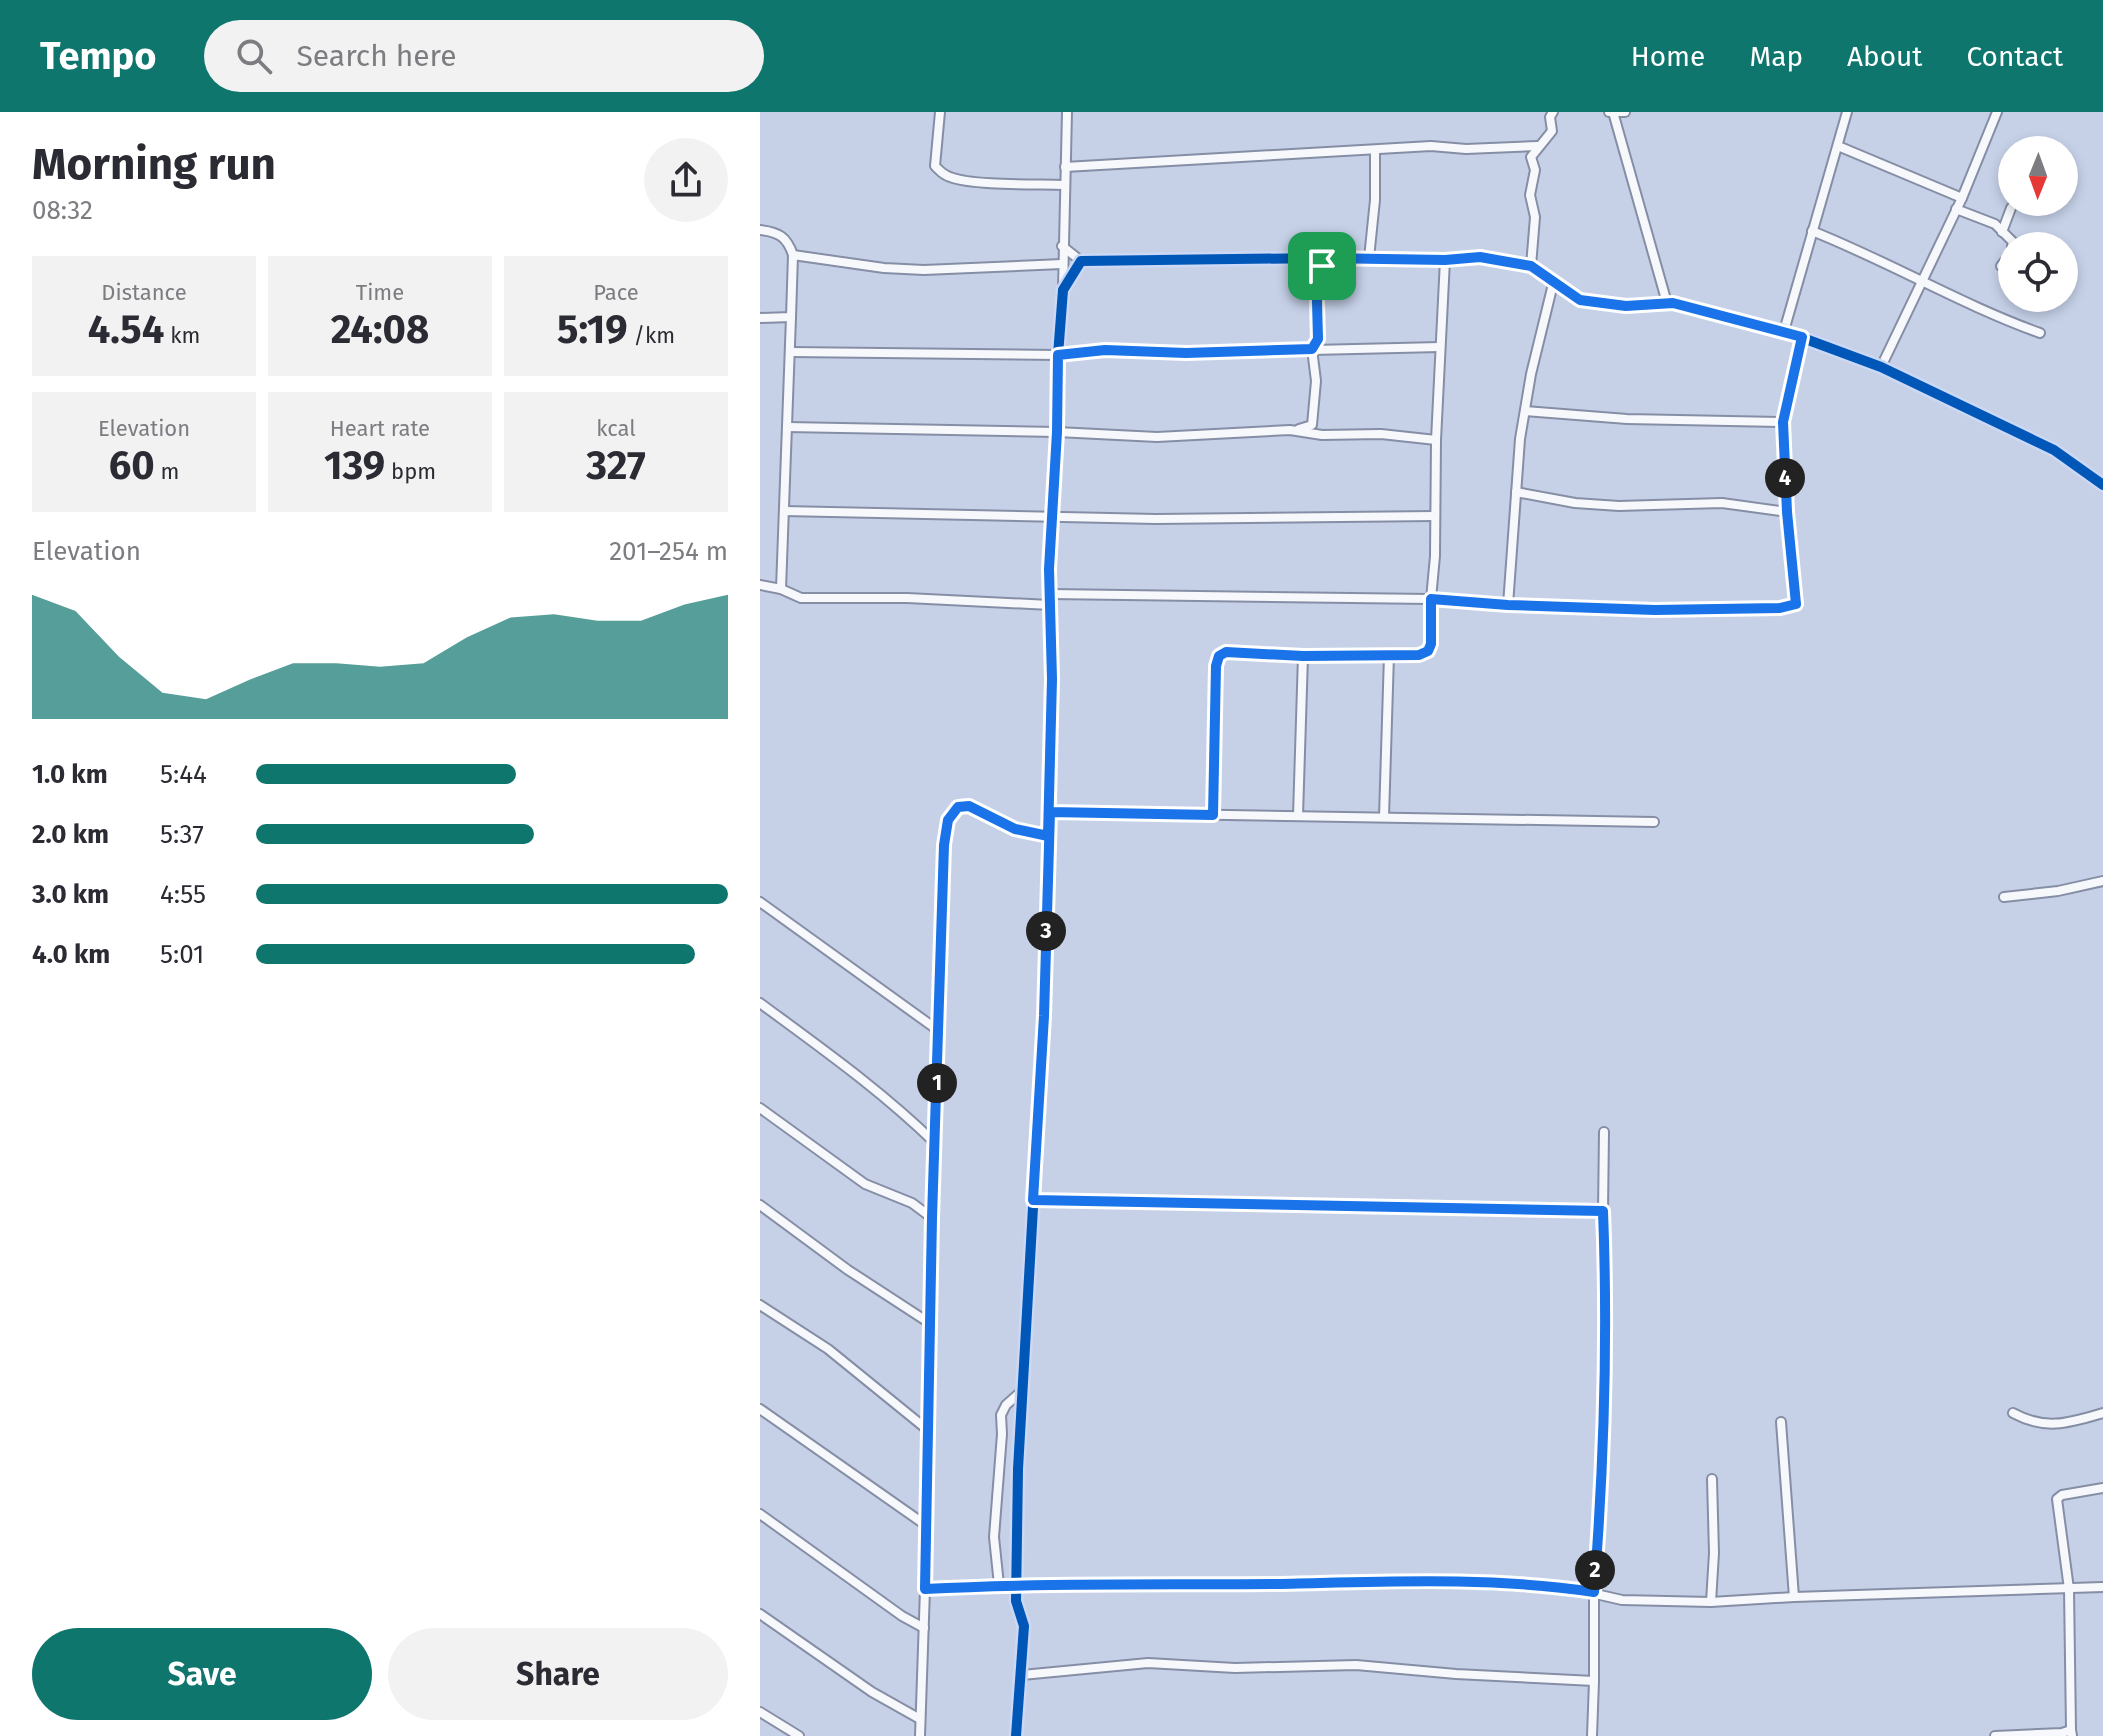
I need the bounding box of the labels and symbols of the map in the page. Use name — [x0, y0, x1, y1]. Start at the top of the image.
north arrow — [1998, 136, 2078, 216]
pin — [1288, 232, 1356, 300]
pin: 4 — [1765, 458, 1805, 498]
pin: 3 — [1026, 911, 1066, 951]
pin: 1 — [917, 1063, 957, 1103]
pin: 2 — [1575, 1550, 1615, 1590]

